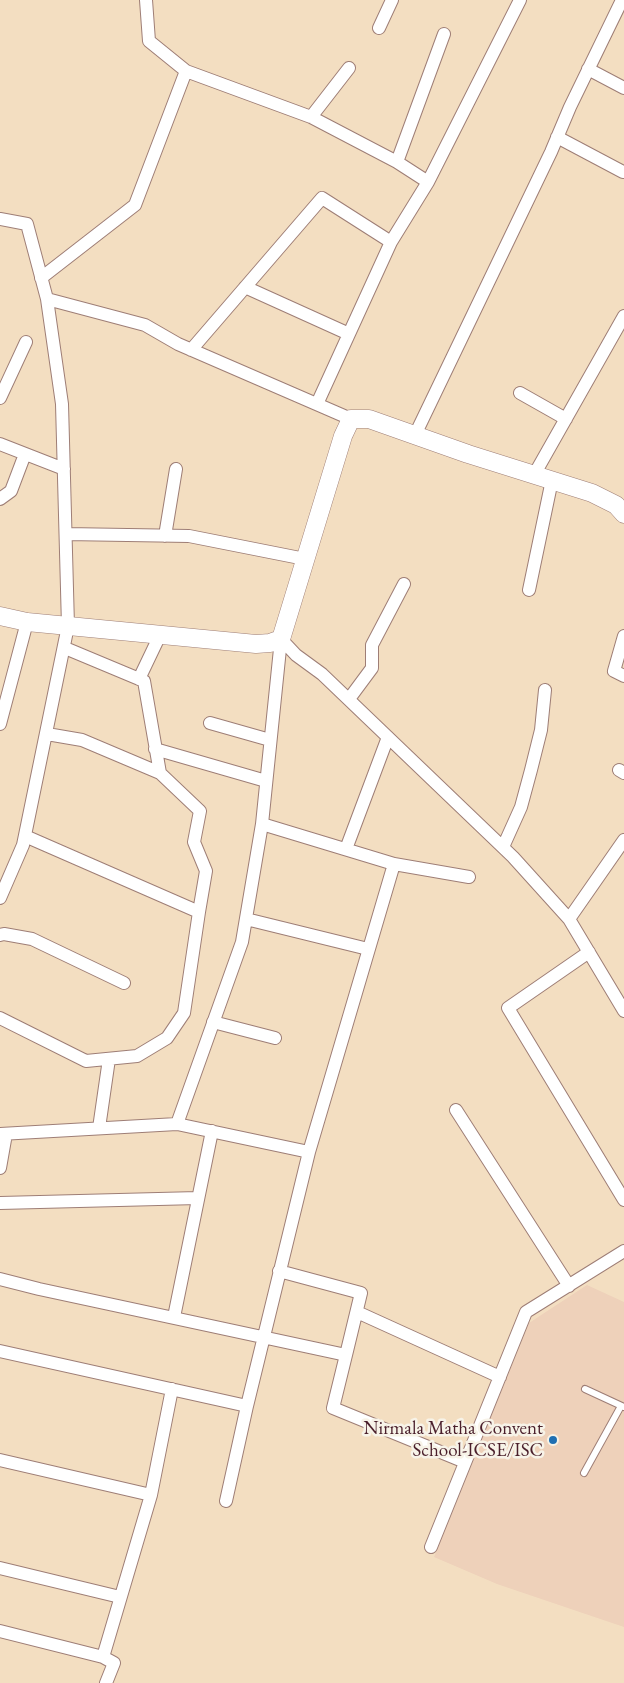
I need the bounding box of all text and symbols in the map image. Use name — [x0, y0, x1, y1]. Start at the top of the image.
place label: Nirmala Matha Convent School-ICSE/ISC — [363, 1418, 543, 1462]
marker: Nirmala Matha Convent School-ICSE/ISC — [547, 1434, 559, 1446]

